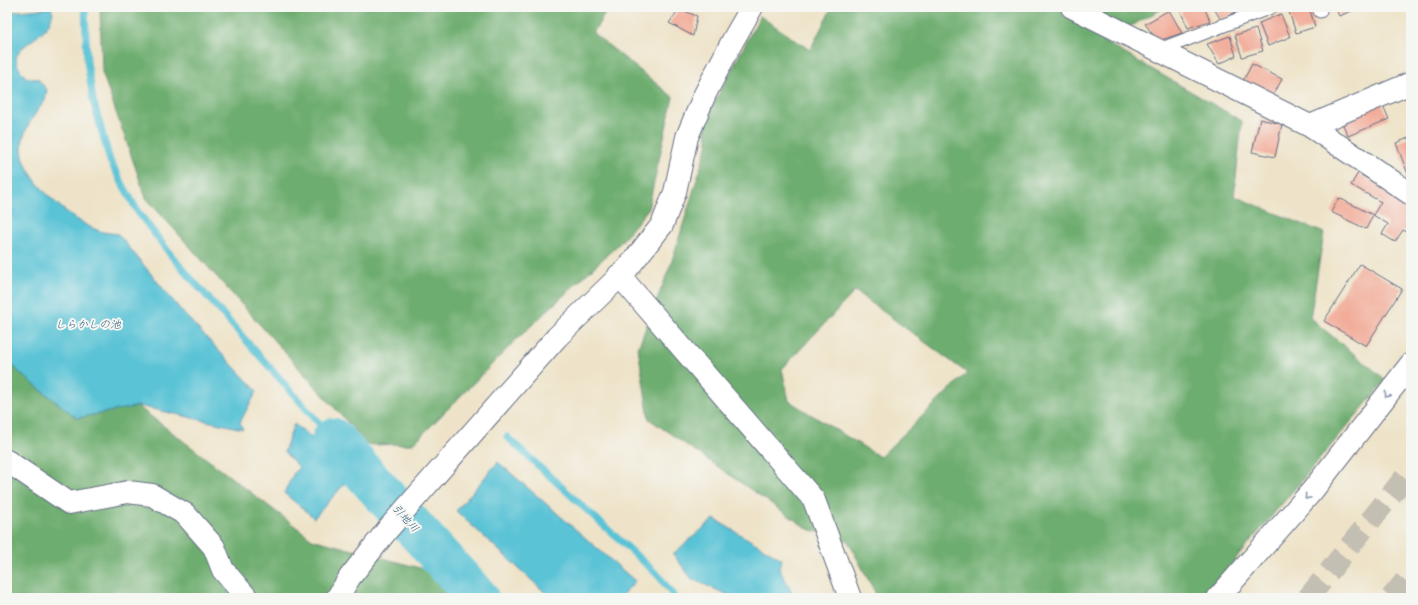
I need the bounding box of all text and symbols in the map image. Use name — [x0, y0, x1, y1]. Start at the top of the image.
water label: しらかしの池 — [55, 316, 122, 334]
one-way arrow — [1384, 390, 1391, 397]
one-way arrow — [1304, 493, 1311, 500]
water label: 引地川 — [388, 500, 423, 537]

